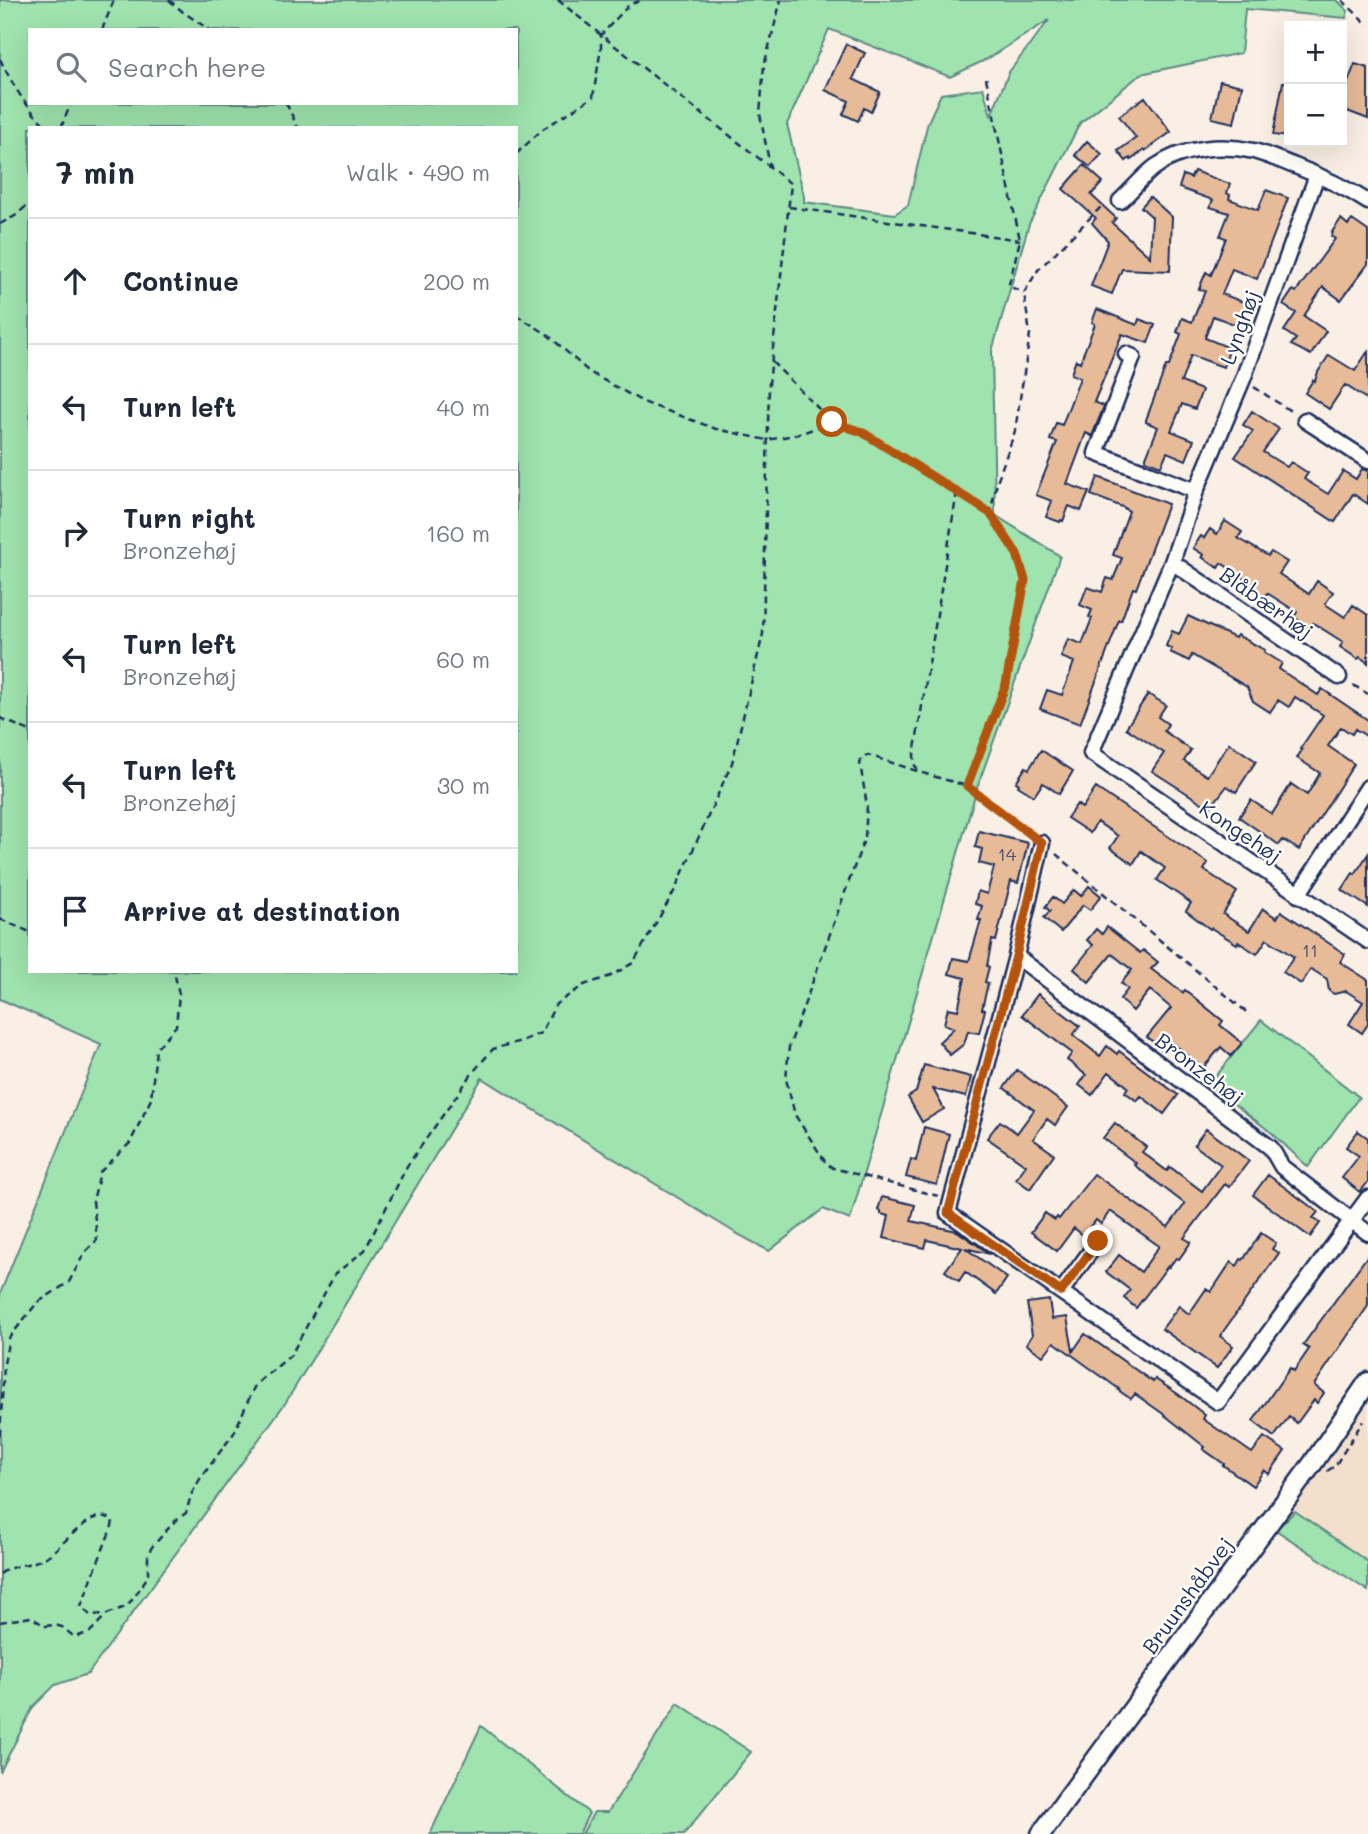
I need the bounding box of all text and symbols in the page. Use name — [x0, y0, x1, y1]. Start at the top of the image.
map controls — [1284, 21, 1347, 147]
button: + — [1284, 21, 1347, 84]
search box — [28, 28, 518, 105]
icon: search — [52, 48, 90, 86]
text: Search here — [108, 50, 266, 84]
button: − — [1284, 84, 1347, 147]
text: 7 min — [56, 152, 135, 192]
text: Walk · 490 m — [346, 157, 490, 187]
icon: ahead — [56, 262, 94, 300]
text: Continue — [123, 264, 239, 298]
text: 200 m — [423, 266, 490, 296]
street label: Lynghøj — [1213, 286, 1265, 368]
icon: left — [56, 388, 94, 426]
text: Turn left — [123, 390, 236, 424]
text: 40 m — [437, 392, 490, 422]
route start — [816, 406, 847, 437]
text: Turn right — [123, 501, 256, 535]
icon: right — [56, 514, 94, 552]
text: 160 m — [426, 518, 490, 548]
text: Bronzehøj — [123, 535, 237, 565]
street label: Blåbærhøj — [1215, 560, 1319, 644]
text: Turn left — [123, 627, 236, 661]
icon: left — [56, 640, 94, 678]
text: 60 m — [436, 644, 490, 674]
text: Bronzehøj — [123, 661, 237, 691]
text: Turn left — [123, 753, 236, 787]
icon: left — [56, 766, 94, 804]
text: 30 m — [437, 770, 490, 800]
text: Bronzehøj — [123, 787, 237, 817]
street label: Kongehøj — [1195, 794, 1287, 868]
house number: 14 — [998, 842, 1017, 866]
icon: arrive — [56, 892, 94, 930]
text: Arrive at destination — [123, 894, 400, 928]
house number: 11 — [1302, 938, 1318, 962]
street label: Bronzehøj — [1150, 1026, 1250, 1110]
route end — [1082, 1225, 1113, 1256]
street label: Bruunshåbvej — [1136, 1531, 1238, 1659]

